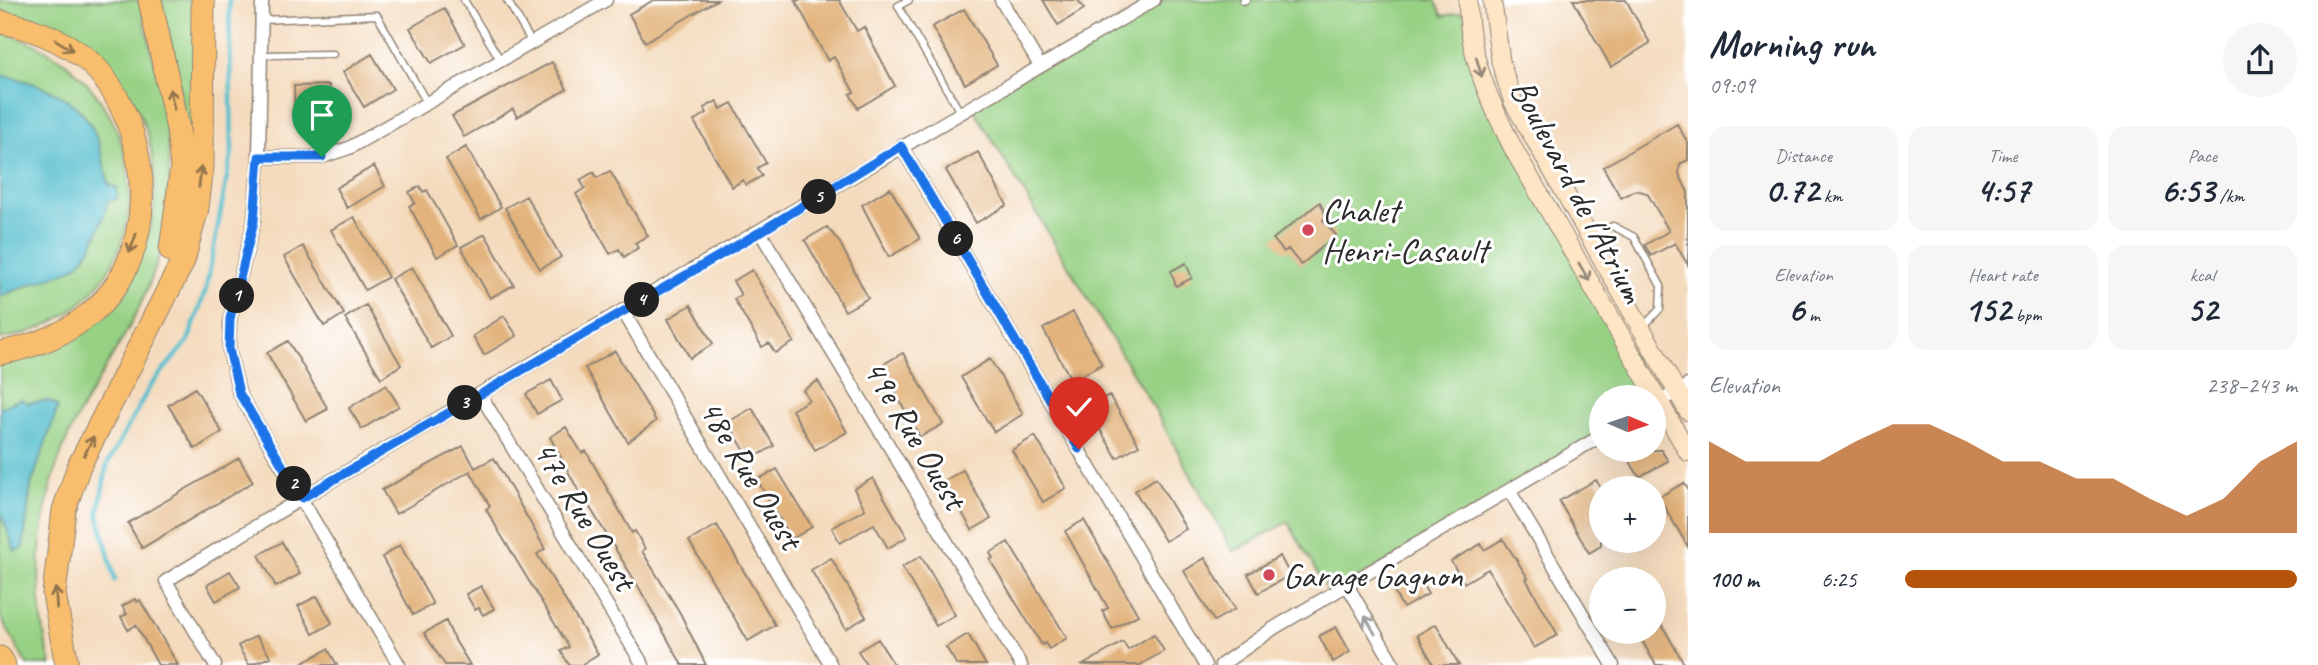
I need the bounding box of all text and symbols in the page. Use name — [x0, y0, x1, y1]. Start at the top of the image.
text: Morning run — [1709, 21, 1875, 68]
button: share — [2223, 23, 2297, 97]
one-way arrow — [53, 38, 73, 52]
one-way arrow — [1473, 55, 1486, 78]
street label: Boulevard de l'Atrium — [1500, 71, 1656, 312]
text: 09:09 — [1709, 71, 1755, 100]
pin — [292, 85, 352, 157]
one-way arrow — [165, 88, 179, 111]
icon: arrive — [303, 96, 341, 134]
text: Distance — [1775, 144, 1832, 168]
text: Time — [1988, 144, 2018, 168]
text: Pace — [2188, 144, 2217, 168]
one-way arrow — [194, 166, 207, 189]
text: 0.72 — [1765, 168, 1819, 213]
text: 4:57 — [1976, 168, 2030, 213]
text: 6:53 — [2160, 168, 2215, 213]
pin: 5 — [802, 180, 836, 214]
text: 5 — [814, 184, 823, 208]
text: km — [1819, 184, 1842, 208]
text: /km — [2215, 184, 2244, 208]
place label: Chalet Henri-Casault — [1322, 188, 1492, 273]
pin: 6 — [939, 222, 974, 256]
marker: Chalet Henri-Casault — [1300, 222, 1316, 238]
text: 6 — [951, 226, 960, 250]
one-way arrow — [126, 232, 138, 254]
one-way arrow — [1577, 262, 1591, 282]
text: Elevation — [1774, 263, 1833, 287]
text: Heart rate — [1968, 263, 2038, 287]
text: kcal — [2190, 263, 2215, 287]
pin: 1 — [219, 278, 254, 314]
pin: 4 — [624, 282, 660, 318]
text: 1 — [232, 283, 241, 307]
text: 4 — [637, 287, 646, 311]
text: 6 — [1788, 287, 1804, 332]
text: 152 — [1964, 287, 2011, 332]
text: 52 — [2187, 287, 2218, 332]
text: m — [1804, 303, 1820, 327]
text: bpm — [2011, 303, 2042, 327]
street label: 49e Rue Ouest — [853, 351, 979, 520]
text: Elevation — [1709, 371, 1780, 400]
text: 238–243 m — [2206, 371, 2297, 400]
pin — [1049, 377, 1109, 449]
north arrow — [1589, 385, 1666, 462]
map controls — [1589, 385, 1666, 644]
pin: 3 — [448, 386, 482, 420]
icon: check — [1060, 388, 1098, 426]
text: 3 — [460, 390, 469, 414]
street label: 48e Rue Ouest — [689, 391, 815, 560]
street label: 47e Rue Ouest — [523, 432, 649, 601]
one-way arrow — [82, 436, 96, 457]
pin: 2 — [276, 466, 312, 502]
text: 2 — [289, 471, 298, 495]
button: + — [1589, 476, 1666, 553]
place label: Garage Gagnon — [1283, 553, 1463, 598]
text: 100 m — [1709, 565, 1759, 594]
text: 6:25 — [1821, 565, 1857, 594]
marker: Garage Gagnon — [1261, 567, 1277, 583]
button: − — [1589, 567, 1666, 644]
one-way arrow — [49, 587, 62, 610]
one-way arrow — [1363, 615, 1377, 635]

